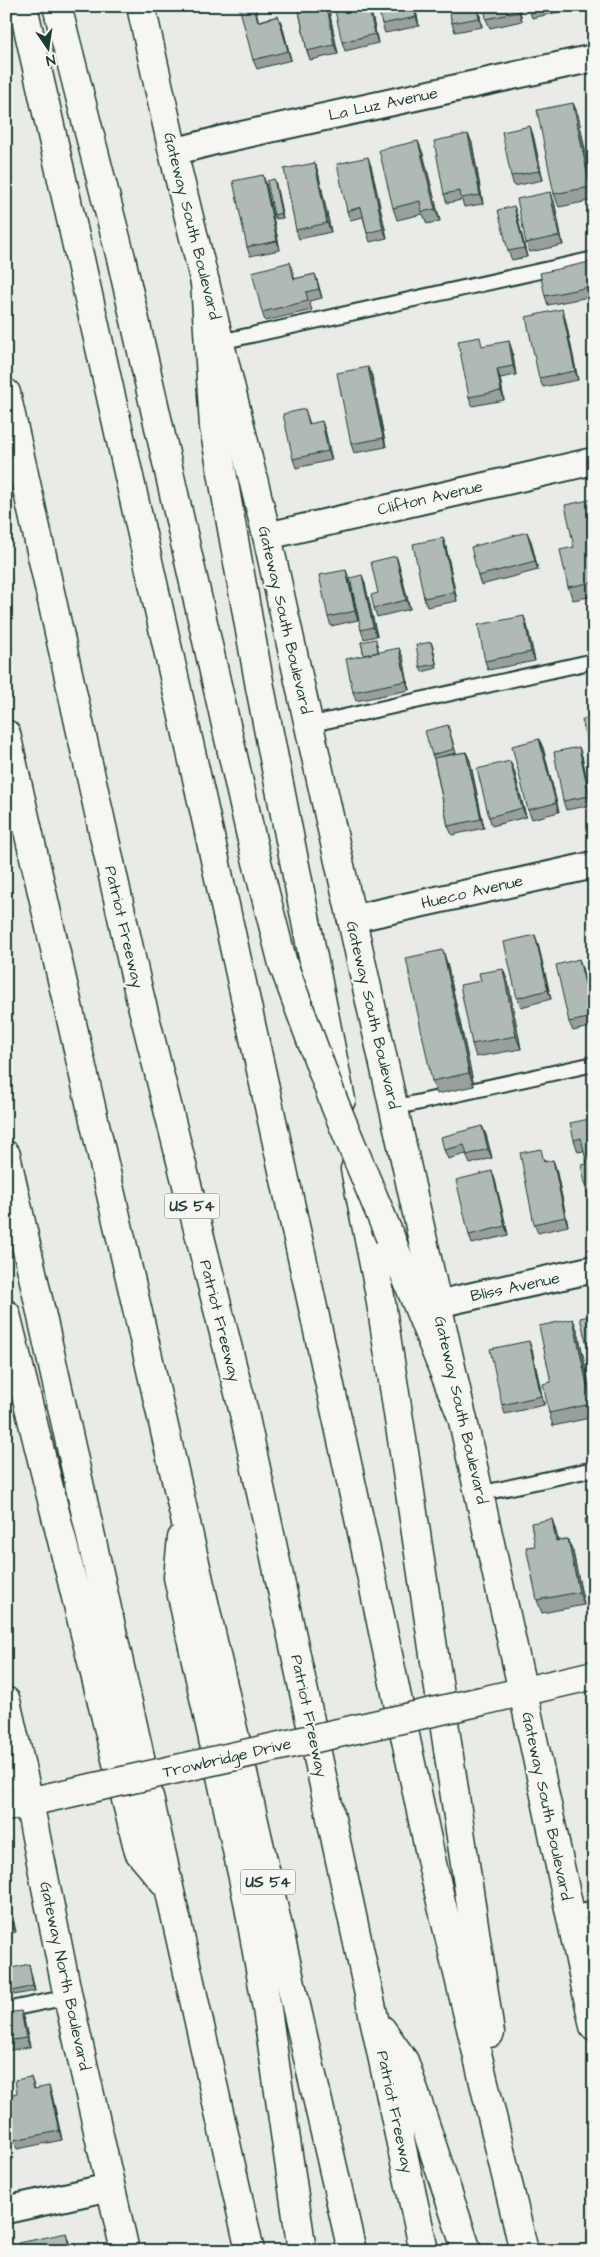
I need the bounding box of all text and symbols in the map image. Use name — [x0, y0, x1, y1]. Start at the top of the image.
north arrow — [22, 22, 72, 72]
text: N — [44, 49, 57, 70]
street label: La Luz Avenue — [326, 82, 440, 126]
street label: Gateway South Boulevard — [157, 130, 226, 322]
street label: Clifton Avenue — [375, 475, 485, 521]
street label: Gateway South Boulevard — [252, 524, 317, 716]
street label: Patriot Freeway — [98, 864, 149, 991]
street label: Hueco Avenue — [419, 870, 525, 914]
street label: Gateway South Boulevard — [340, 919, 405, 1111]
road number: US 54 — [164, 1194, 220, 1218]
street label: Patriot Freeway — [193, 1258, 246, 1385]
street label: Bliss Avenue — [468, 1267, 562, 1307]
street label: Gateway South Boulevard — [428, 1314, 493, 1506]
street label: Patriot Freeway — [284, 1653, 333, 1780]
street label: Gateway South Boulevard — [515, 1710, 578, 1902]
street label: Trowbridge Drive — [161, 1732, 294, 1784]
road number: US 54 — [240, 1870, 296, 1894]
street label: Gateway North Boulevard — [33, 1880, 96, 2073]
street label: Patriot Freeway — [370, 2049, 419, 2176]

